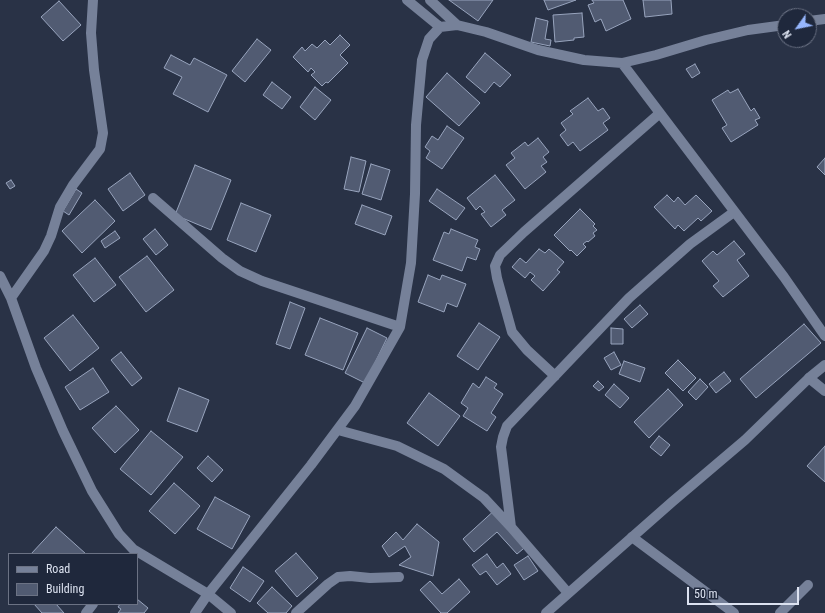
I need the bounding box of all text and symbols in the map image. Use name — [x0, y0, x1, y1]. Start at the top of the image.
north arrow — [777, 8, 817, 48]
text: N — [780, 28, 795, 41]
legend — [8, 553, 138, 605]
text: Road — [46, 562, 70, 576]
scale bar — [689, 579, 801, 605]
text: Building — [46, 582, 84, 596]
text: 50 m — [694, 587, 718, 601]

